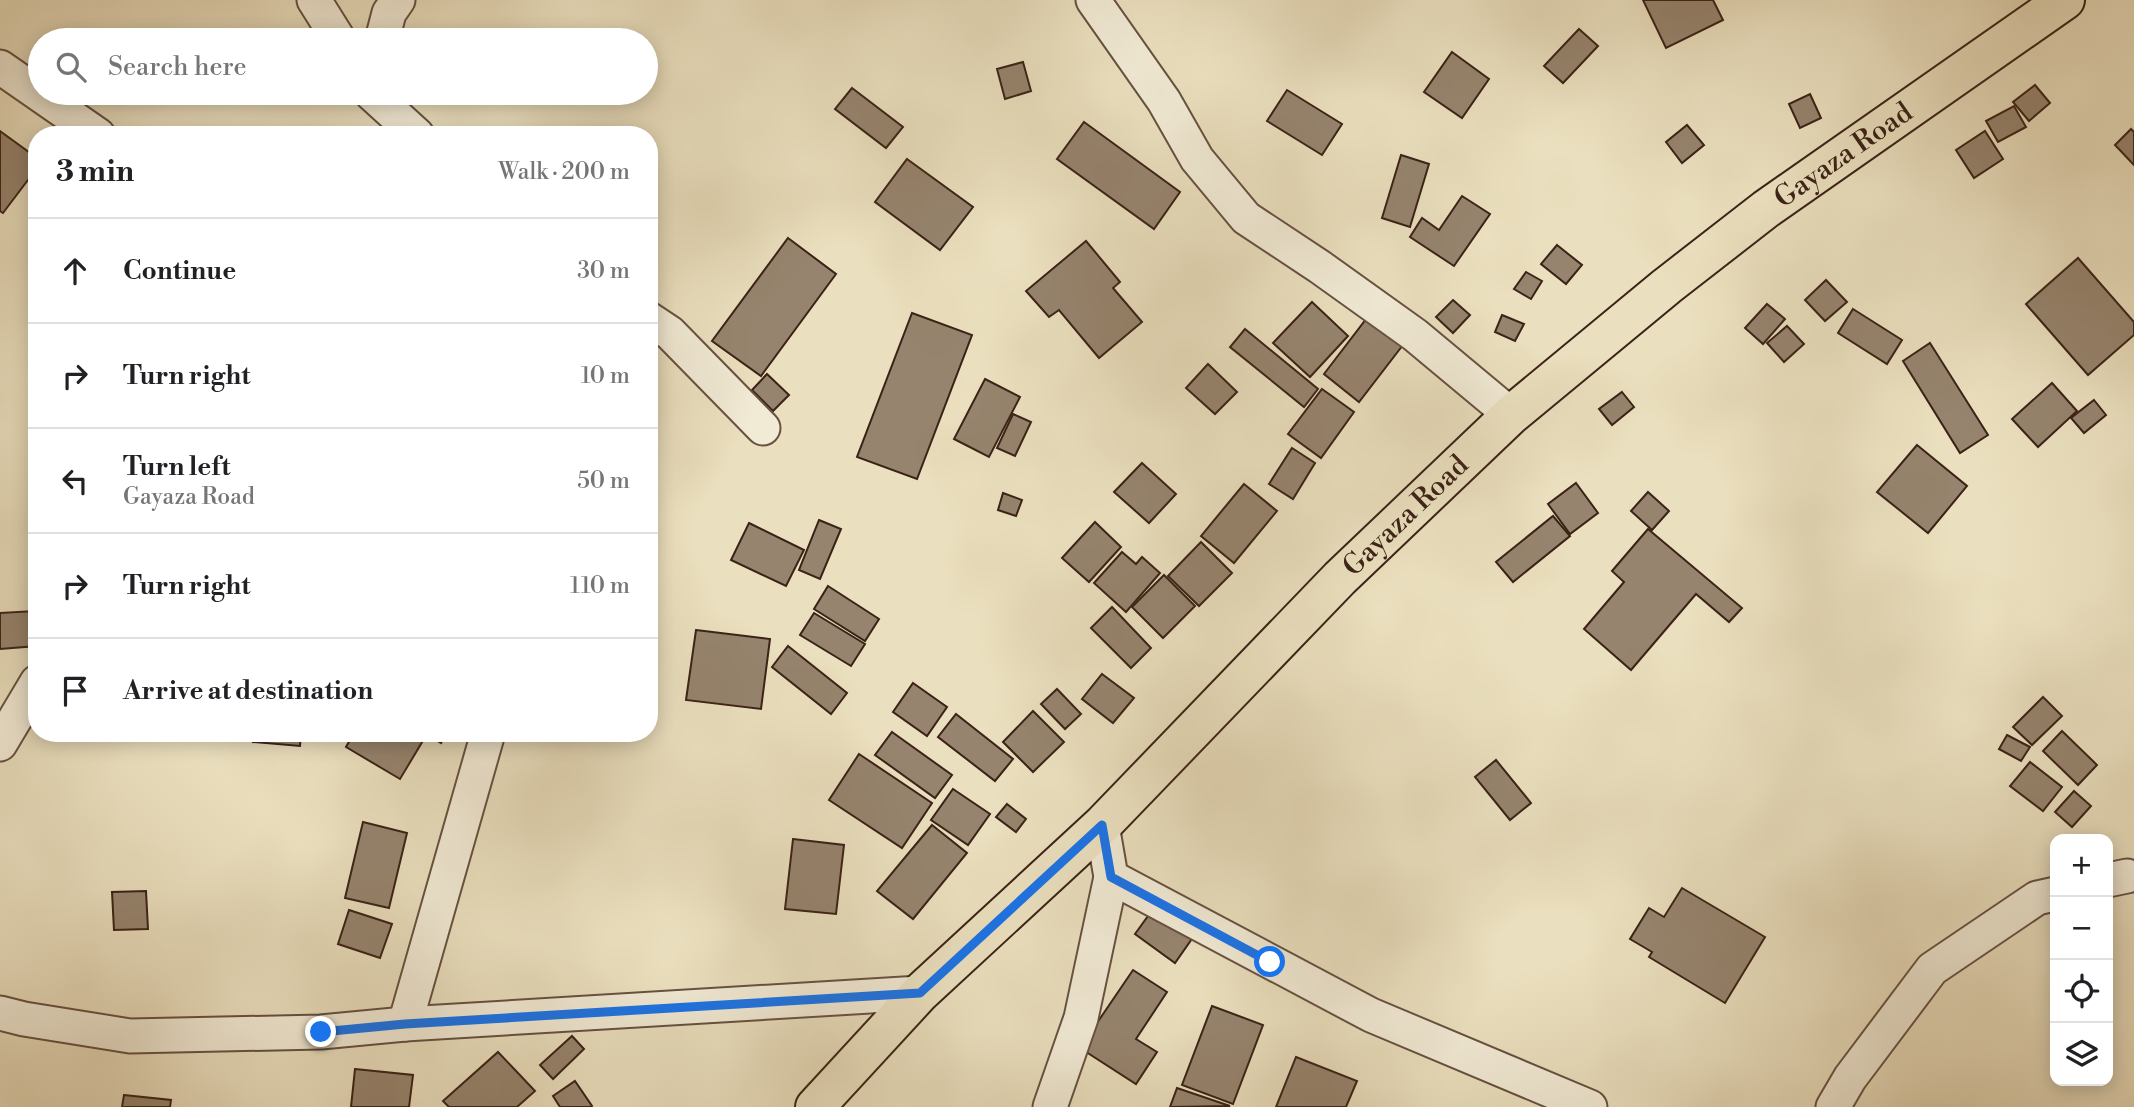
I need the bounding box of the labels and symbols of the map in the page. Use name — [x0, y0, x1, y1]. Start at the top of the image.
street label: Gayaza Road — [1767, 95, 1919, 215]
street label: Gayaza Road — [1335, 448, 1476, 584]
route start — [1254, 946, 1285, 977]
route end — [305, 1016, 336, 1047]

